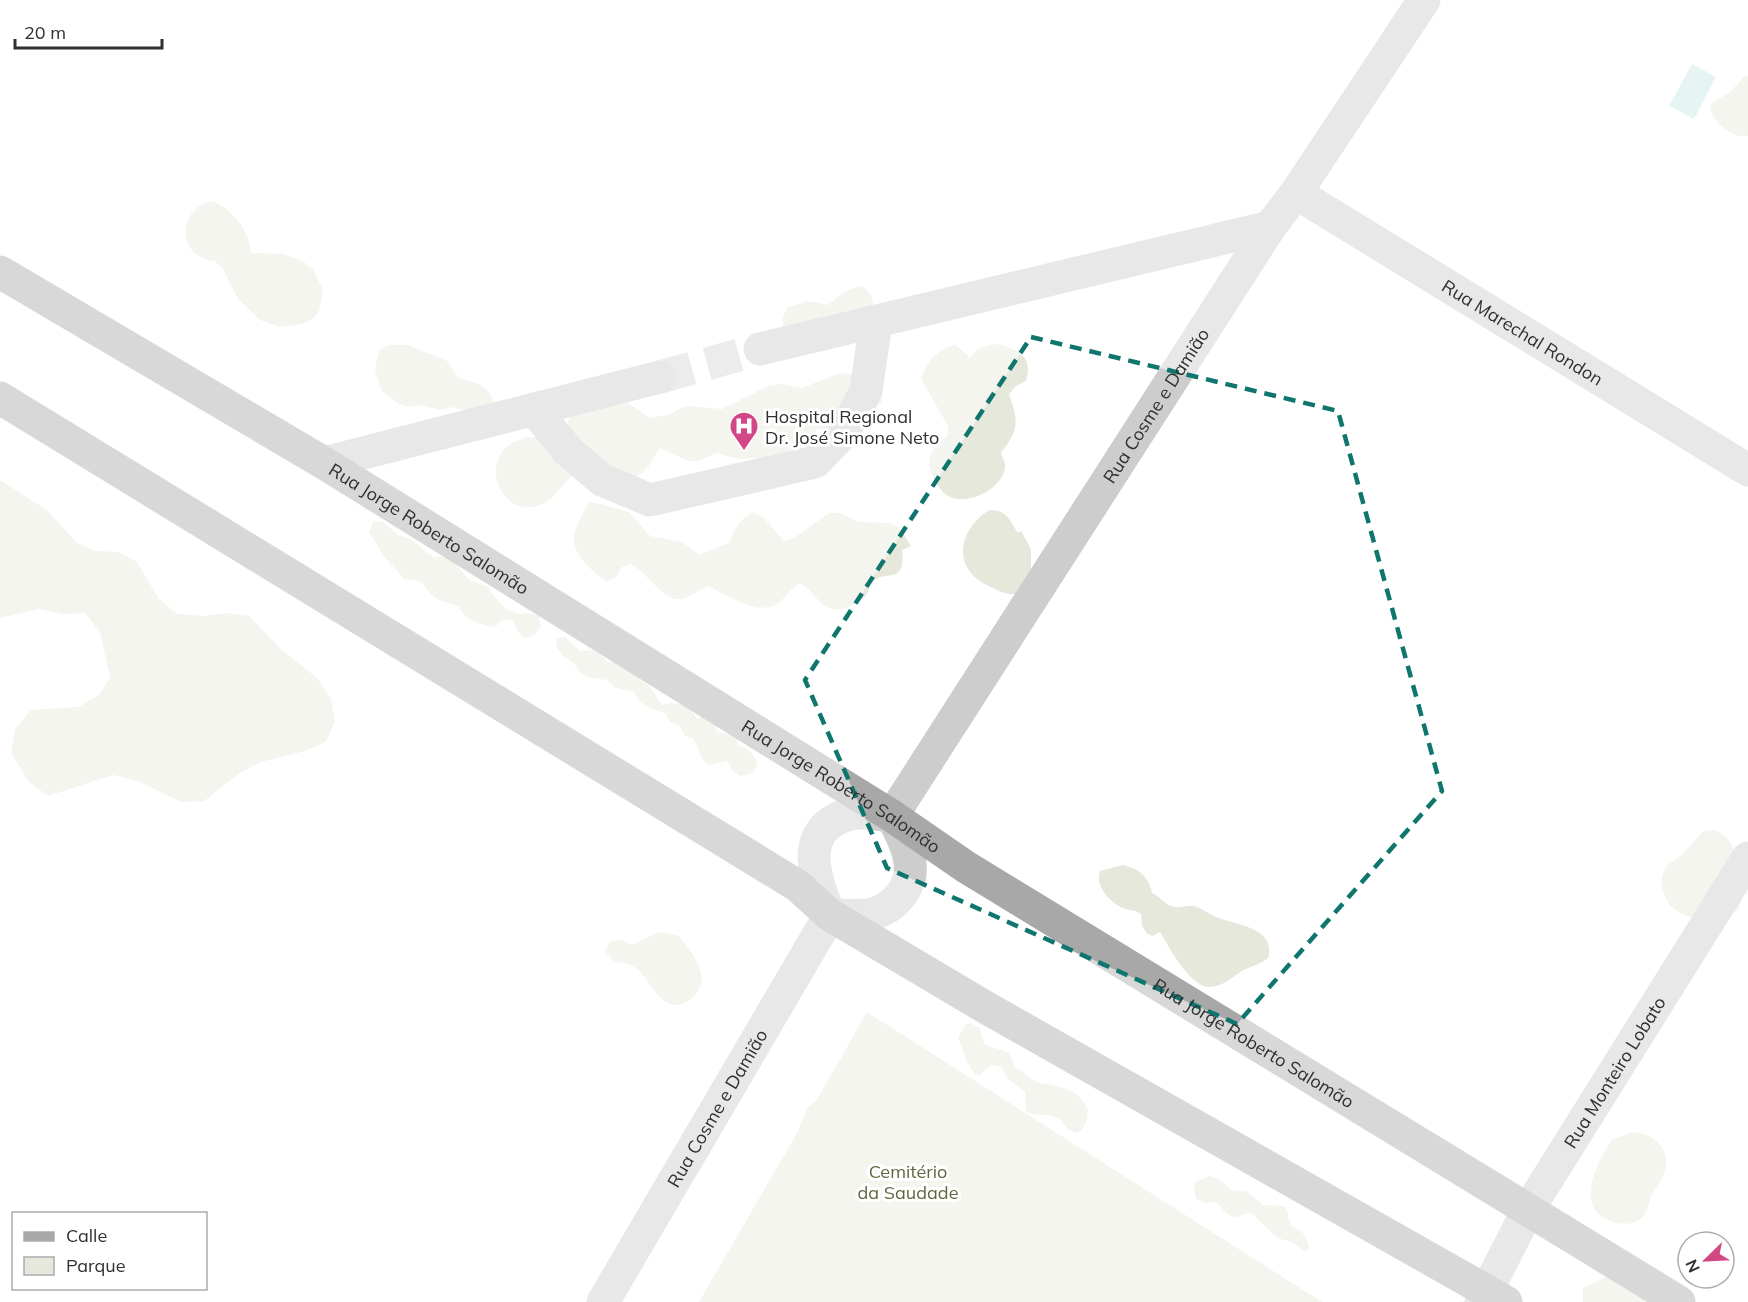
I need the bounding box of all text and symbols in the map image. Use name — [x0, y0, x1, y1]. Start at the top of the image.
scale bar — [15, 12, 162, 50]
text: 20 m — [24, 21, 66, 44]
street label: Rua Marechal Rondon — [1438, 274, 1608, 390]
street label: Rua Cosme e Damião — [1097, 324, 1214, 487]
place label: Hospital Regional Dr. José Simone Neto — [765, 405, 939, 449]
hospital icon: Hospital Regional Dr. José Simone Neto — [728, 410, 760, 452]
street label: Rua Jorge Roberto Salomão — [325, 458, 534, 599]
street label: Rua Jorge Roberto Salomão — [738, 714, 945, 858]
street label: Rua Jorge Roberto Salomão — [1149, 973, 1359, 1113]
street label: Rua Monteiro Lobato — [1558, 992, 1670, 1152]
street label: Rua Cosme e Damião — [661, 1025, 772, 1191]
park label: Cemitério da Saudade — [858, 1160, 958, 1204]
legend — [12, 1212, 207, 1290]
text: Calle — [66, 1224, 107, 1247]
north arrow — [1676, 1230, 1736, 1290]
text: Parque — [66, 1254, 125, 1277]
text: N — [1681, 1257, 1704, 1276]

